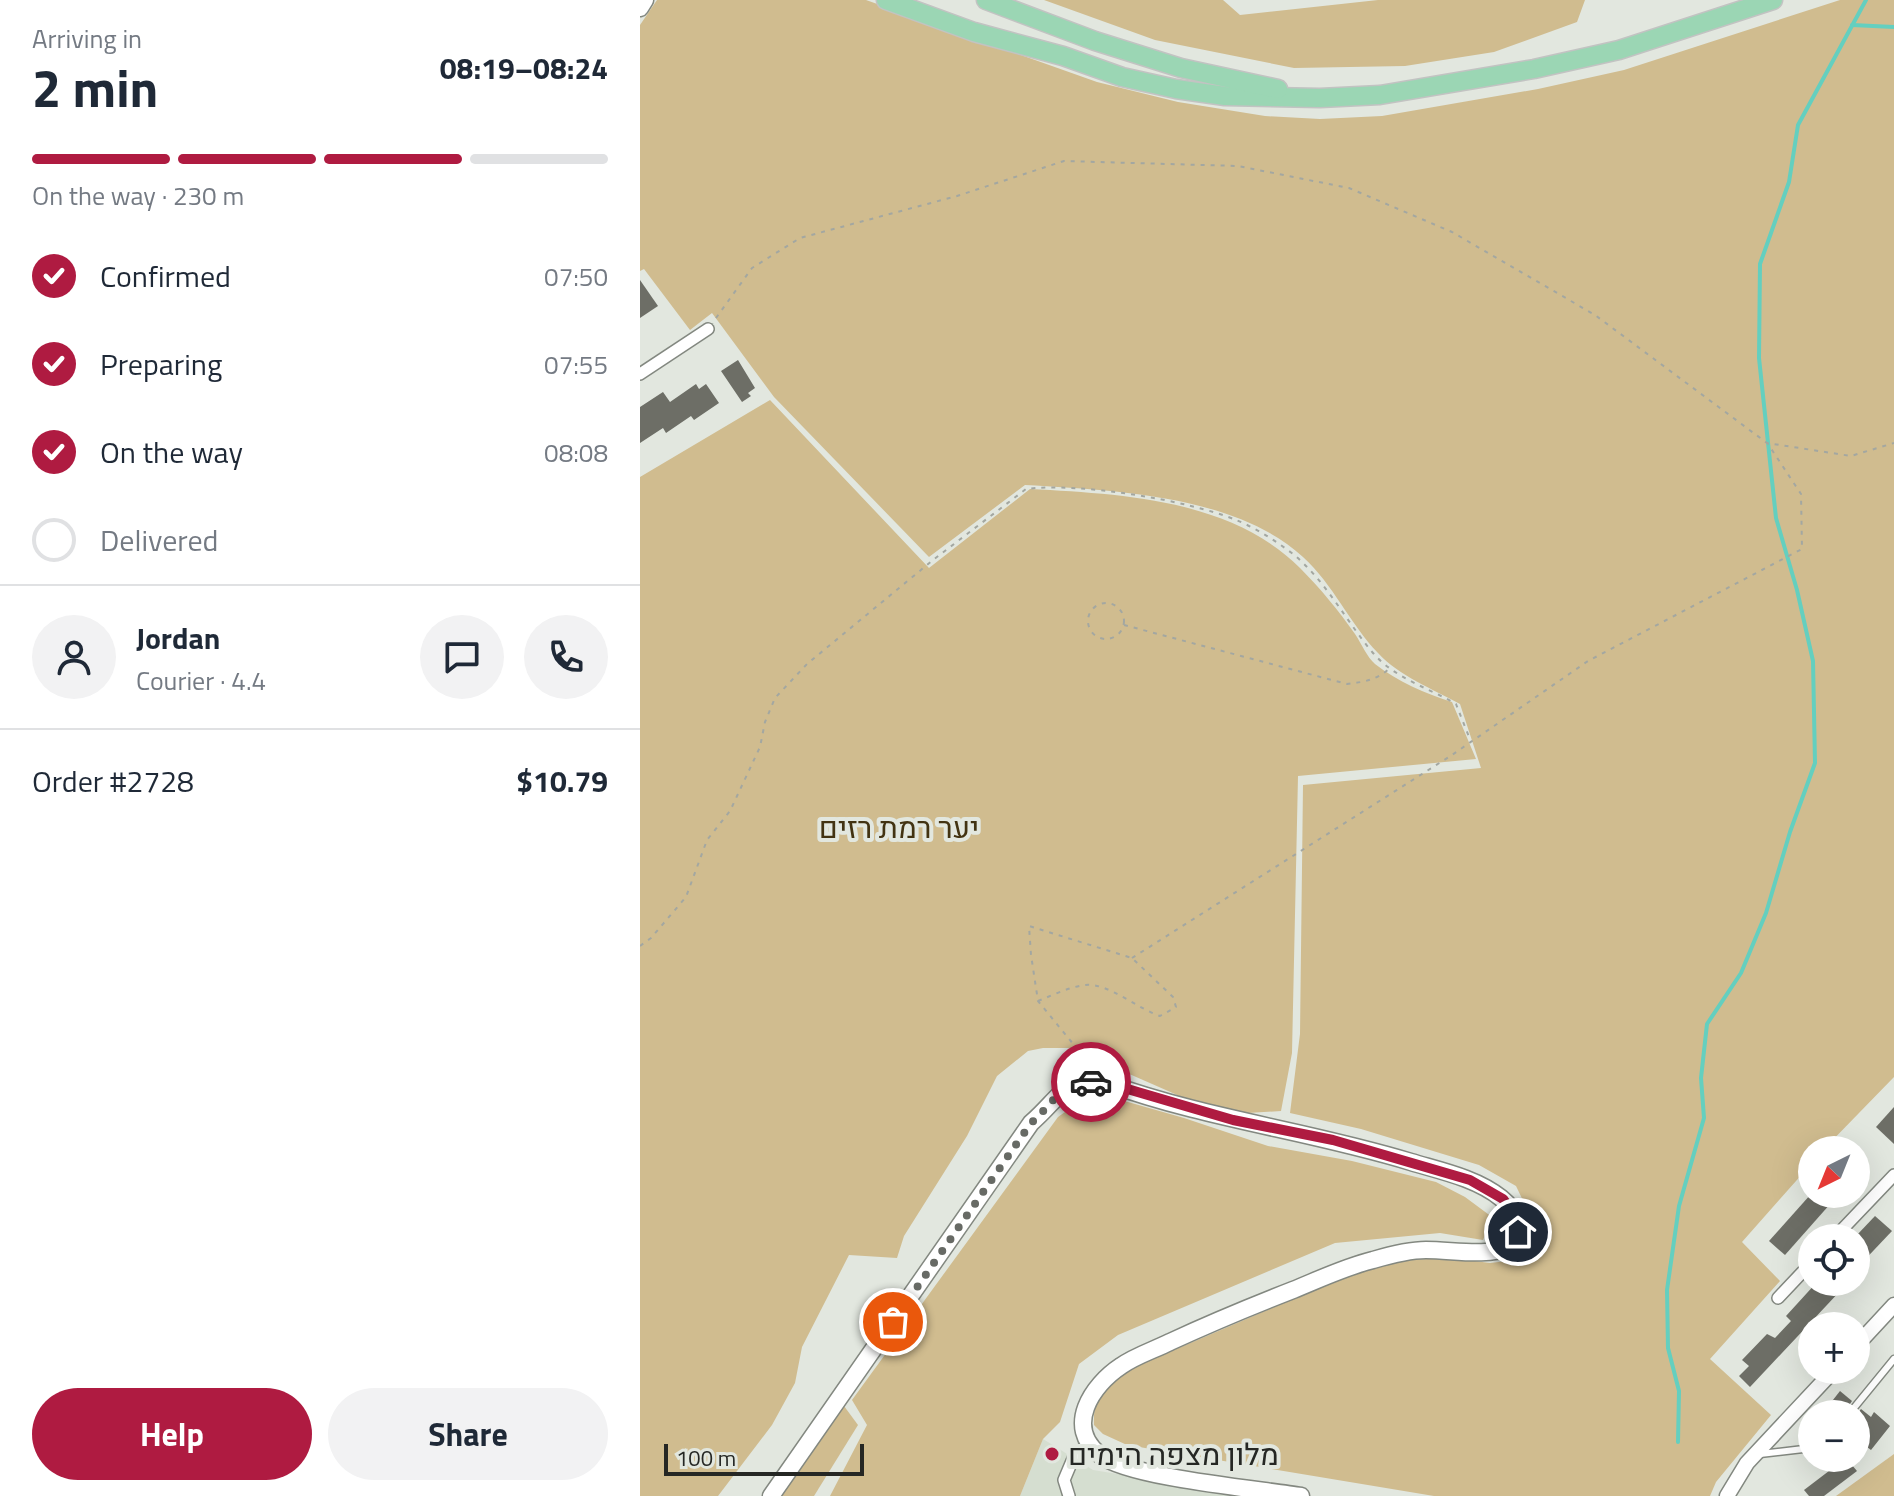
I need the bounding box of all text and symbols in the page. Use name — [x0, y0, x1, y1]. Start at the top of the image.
text: Arriving in — [32, 19, 142, 58]
text: 08:19–08:24 — [440, 45, 608, 91]
text: 2 min — [32, 48, 158, 127]
text: On the way · 230 m — [32, 176, 244, 215]
text: Confirmed — [100, 253, 231, 299]
icon: check — [32, 254, 76, 298]
text: 07:50 — [544, 257, 608, 296]
text: Preparing — [100, 341, 222, 387]
icon: check — [32, 342, 76, 386]
text: 07:55 — [544, 345, 608, 384]
text: On the way — [100, 429, 243, 475]
icon: check — [32, 430, 76, 474]
text: 08:08 — [544, 433, 608, 472]
text: Delivered — [100, 517, 218, 563]
button: person — [32, 615, 116, 699]
text: Jordan — [136, 615, 220, 661]
button: chat — [420, 615, 504, 699]
button: phone — [524, 615, 608, 699]
text: Courier · 4.4 — [136, 661, 266, 700]
text: Order #2728 — [32, 758, 194, 804]
text: $10.79 — [516, 758, 608, 804]
park label: יער רמת רזים — [819, 804, 979, 850]
courier — [1051, 1042, 1131, 1122]
icon: car — [1069, 1060, 1113, 1104]
north arrow — [1798, 1136, 1870, 1208]
map controls — [1798, 1136, 1870, 1472]
pin — [1484, 1198, 1552, 1266]
icon: home — [1496, 1210, 1540, 1254]
button: locate — [1798, 1224, 1870, 1296]
pin — [859, 1288, 927, 1356]
icon: bag — [871, 1300, 915, 1344]
button: + — [1798, 1312, 1870, 1384]
button: Help — [32, 1388, 312, 1480]
button: Share — [328, 1388, 608, 1480]
button: − — [1798, 1400, 1870, 1472]
place label: מלון מצפה הימים — [1068, 1431, 1279, 1477]
scale bar — [664, 1440, 864, 1476]
text: 100 m — [676, 1441, 736, 1475]
marker: מלון מצפה הימים — [1043, 1445, 1061, 1463]

